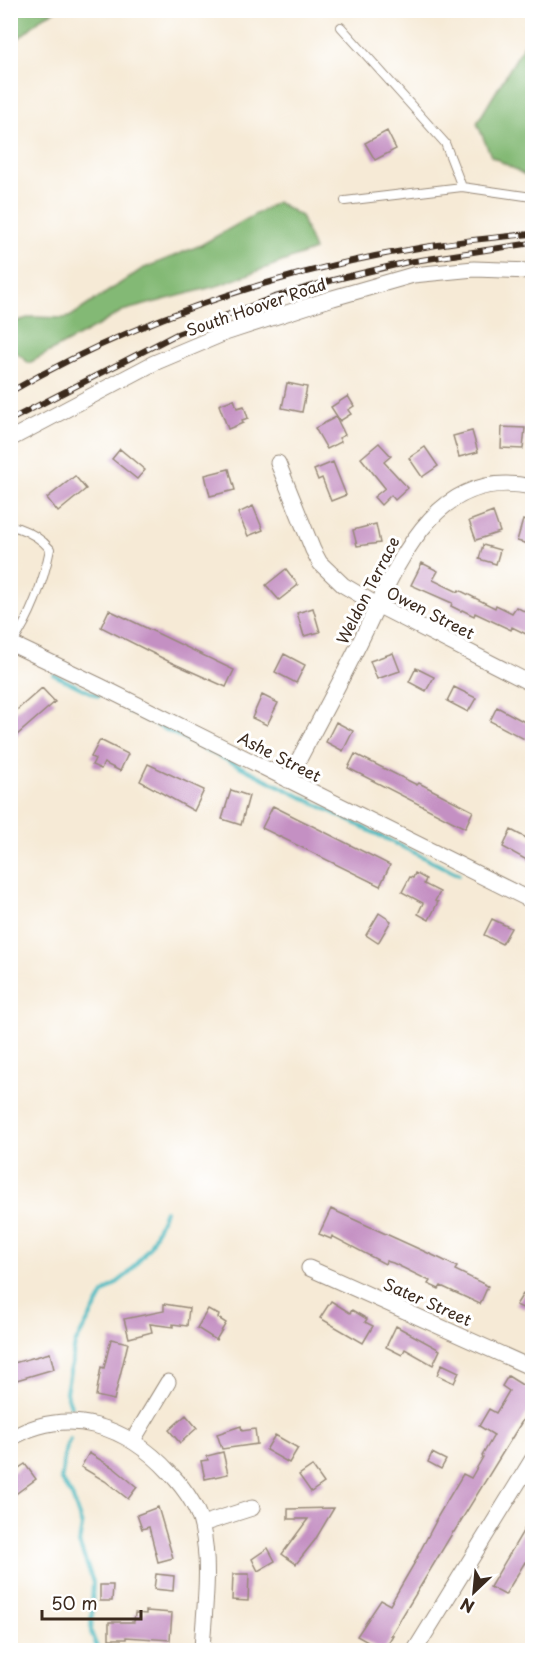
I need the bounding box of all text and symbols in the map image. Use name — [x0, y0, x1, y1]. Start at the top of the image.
street label: South Hoover Road — [183, 271, 329, 341]
street label: Weldon Terrace — [329, 532, 405, 648]
street label: Owen Street — [383, 579, 480, 645]
street label: Ashe Street — [234, 725, 326, 787]
street label: Sater Street — [380, 1271, 476, 1331]
north arrow — [444, 1562, 504, 1622]
scale bar — [42, 1583, 141, 1621]
text: 50 m — [51, 1589, 98, 1616]
text: N — [456, 1593, 478, 1620]

